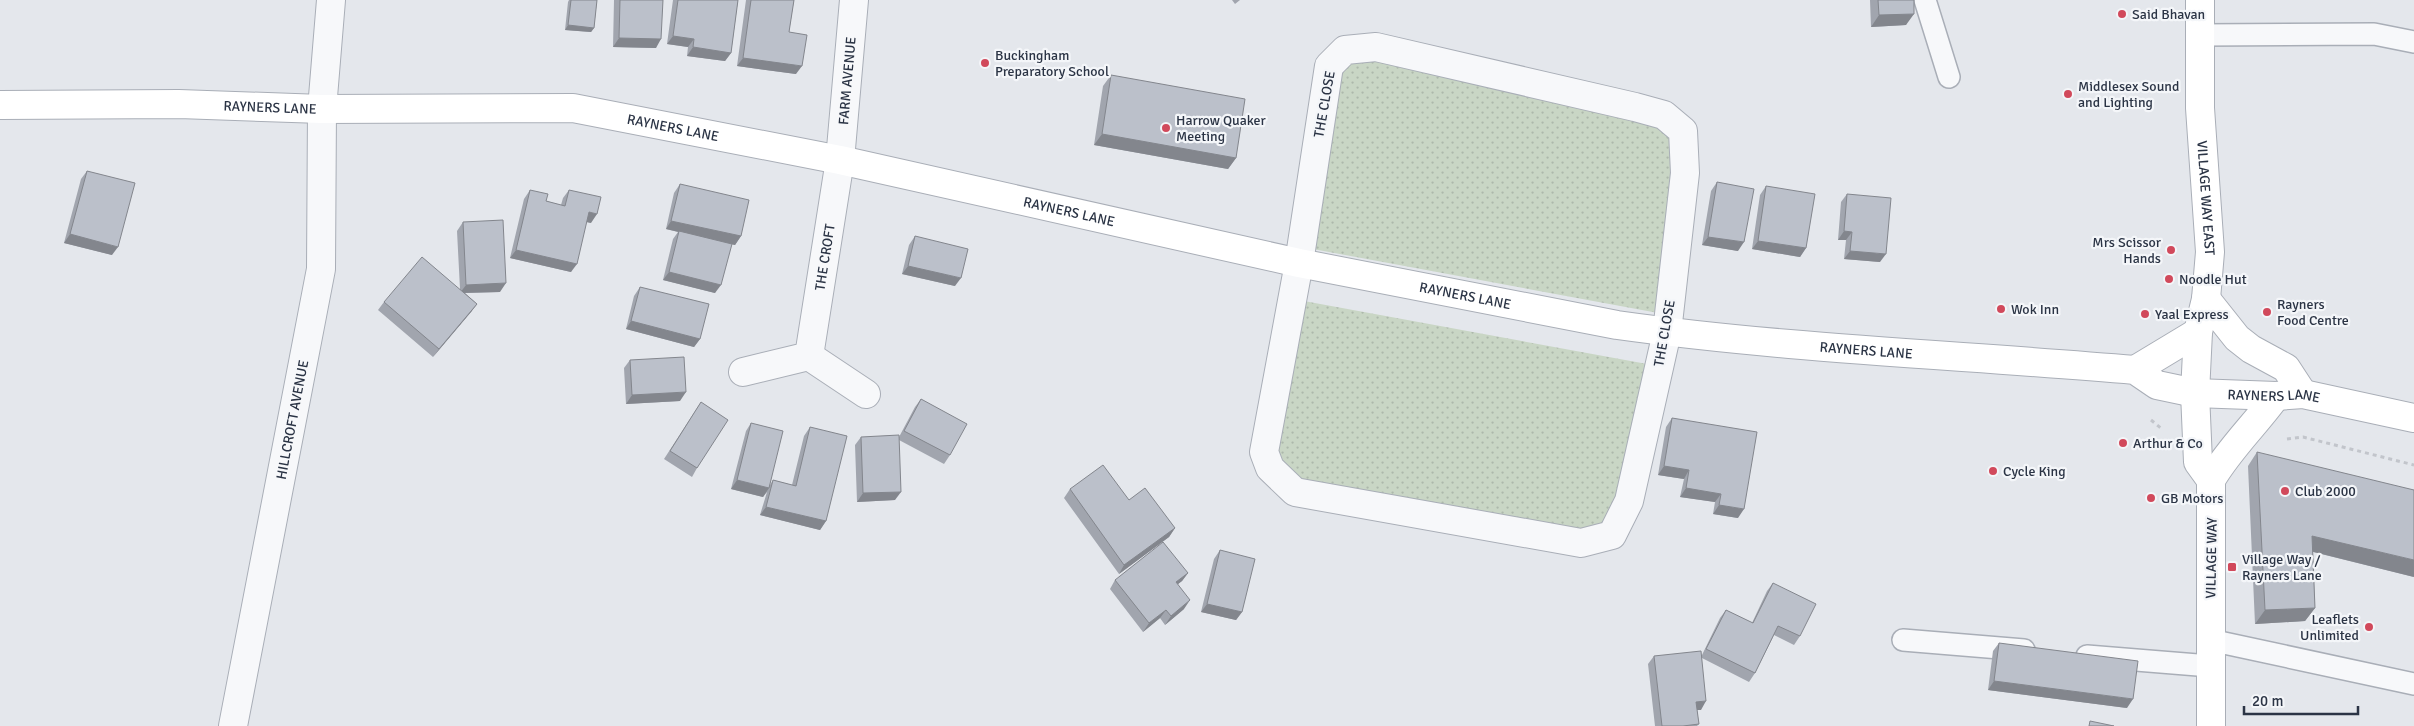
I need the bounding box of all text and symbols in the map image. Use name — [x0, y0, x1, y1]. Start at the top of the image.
place label: Said Bhavan — [2132, 6, 2205, 23]
marker: Said Bhavan — [2116, 8, 2128, 20]
street label: FARM AVENUE — [835, 36, 860, 126]
place label: Buckingham Preparatory School — [995, 47, 1109, 80]
marker: Buckingham Preparatory School — [979, 57, 991, 69]
street label: THE CLOSE — [1310, 69, 1339, 139]
place label: Middlesex Sound and Lighting — [2078, 78, 2179, 111]
marker: Middlesex Sound and Lighting — [2062, 88, 2074, 100]
street label: RAYNERS LANE — [223, 98, 317, 118]
street label: RAYNERS LANE — [626, 111, 720, 145]
place label: Harrow Quaker Meeting — [1176, 112, 1267, 145]
marker: Harrow Quaker Meeting — [1160, 122, 1172, 134]
street label: VILLAGE WAY EAST — [2193, 140, 2218, 256]
street label: RAYNERS LANE — [1022, 193, 1116, 230]
street label: THE CROFT — [811, 222, 839, 292]
place label: Mrs Scissor Hands — [2092, 234, 2162, 267]
marker: Mrs Scissor Hands — [2165, 244, 2177, 256]
place label: Noodle Hut — [2179, 271, 2247, 288]
marker: Noodle Hut — [2163, 273, 2175, 285]
street label: RAYNERS LANE — [1418, 279, 1513, 313]
place label: Rayners Food Centre — [2277, 296, 2349, 329]
street label: THE CLOSE — [1650, 298, 1679, 368]
place label: Wok Inn — [2011, 301, 2059, 318]
marker: Wok Inn — [1995, 303, 2007, 315]
place label: Yaal Express — [2155, 306, 2229, 323]
marker: Rayners Food Centre — [2261, 306, 2273, 318]
marker: Yaal Express — [2139, 308, 2151, 320]
street label: RAYNERS LANE — [1819, 339, 1913, 363]
street label: HILLCROFT AVENUE — [273, 358, 312, 481]
street label: RAYNERS LANE — [2227, 386, 2322, 407]
place label: Arthur & Co — [2133, 435, 2203, 452]
marker: Arthur & Co — [2117, 437, 2129, 449]
place label: Cycle King — [2003, 463, 2066, 480]
marker: Cycle King — [1987, 465, 1999, 477]
place label: Club 2000 — [2295, 483, 2356, 500]
marker: Club 2000 — [2279, 485, 2291, 497]
place label: GB Motors — [2161, 490, 2223, 507]
marker: GB Motors — [2145, 492, 2157, 504]
street label: VILLAGE WAY — [2202, 517, 2221, 599]
place label: Village Way / Rayners Lane — [2242, 551, 2322, 584]
marker: Village Way / Rayners Lane — [2226, 561, 2238, 573]
place label: Leaflets Unlimited — [2300, 611, 2359, 644]
marker: Leaflets Unlimited — [2363, 621, 2375, 633]
scale bar — [2244, 684, 2358, 716]
text: 20 m — [2252, 692, 2283, 710]

